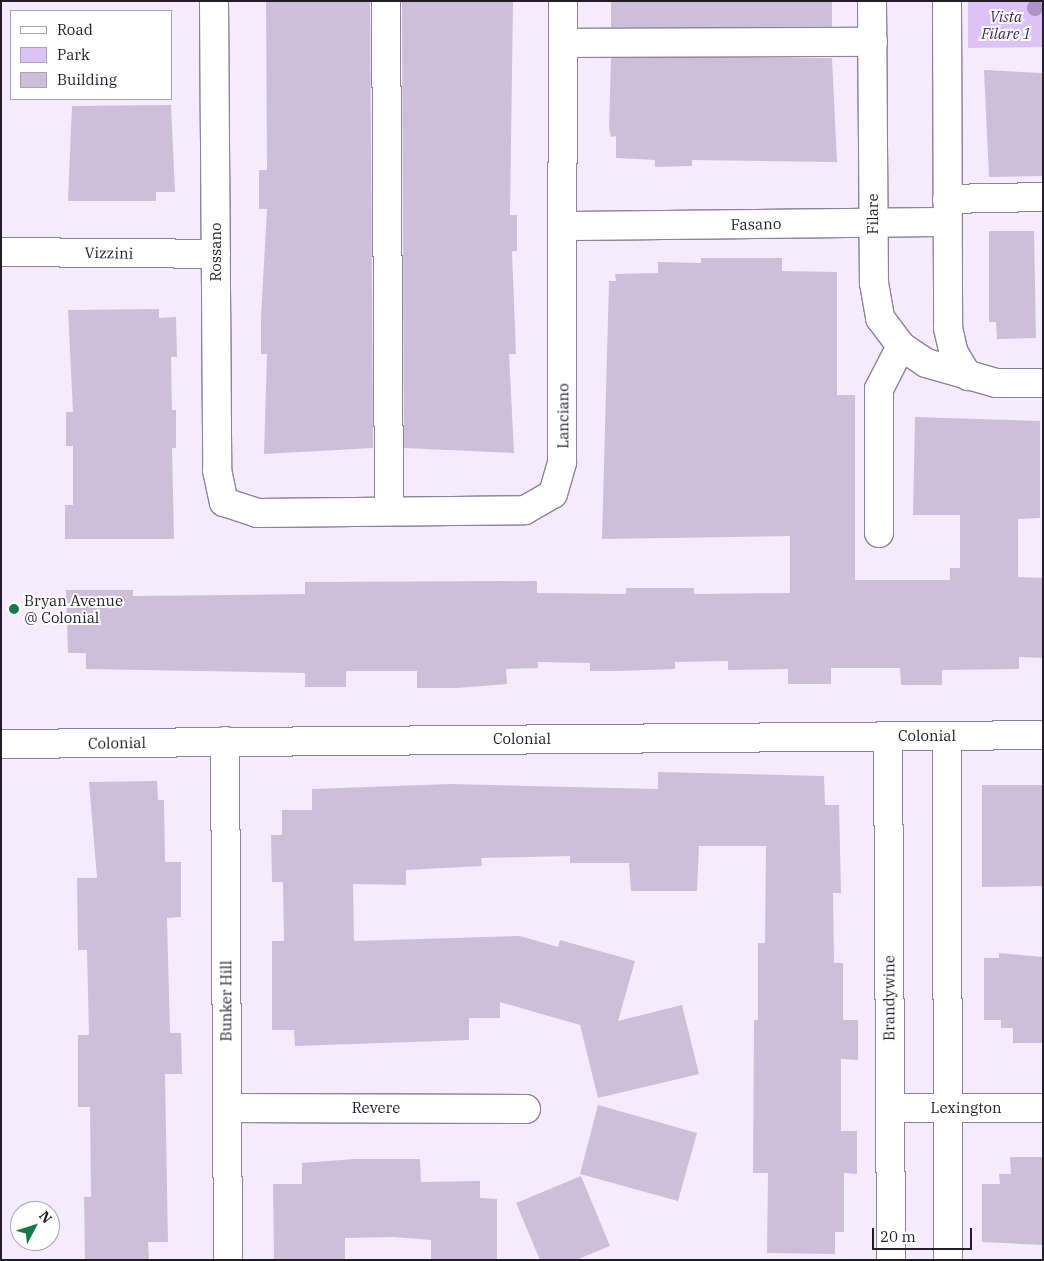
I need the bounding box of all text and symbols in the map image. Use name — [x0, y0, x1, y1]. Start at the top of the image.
park label: Vista Filare 1 — [981, 7, 1031, 42]
legend — [10, 10, 172, 100]
text: Road — [57, 20, 93, 39]
text: Park — [57, 45, 90, 64]
text: Building — [57, 70, 117, 89]
street label: Filare — [864, 193, 882, 235]
street label: Fasano — [731, 215, 781, 233]
street label: Rossano — [207, 222, 225, 282]
street label: Vizzini — [85, 244, 133, 262]
street label: Lanciano — [554, 383, 572, 449]
place label: Bryan Avenue @ Colonial — [24, 591, 123, 626]
marker: Bryan Avenue @ Colonial — [8, 603, 20, 615]
street label: Colonial — [898, 727, 956, 745]
street label: Colonial — [493, 730, 551, 748]
street label: Colonial — [88, 733, 146, 753]
street label: Brandywine — [880, 955, 898, 1041]
street label: Bunker Hill — [217, 961, 235, 1041]
street label: Revere — [352, 1099, 400, 1117]
street label: Lexington — [930, 1099, 1002, 1117]
north arrow — [10, 1201, 60, 1251]
text: N — [35, 1207, 56, 1227]
scale bar — [874, 1218, 974, 1250]
text: 20 m — [880, 1227, 916, 1246]

